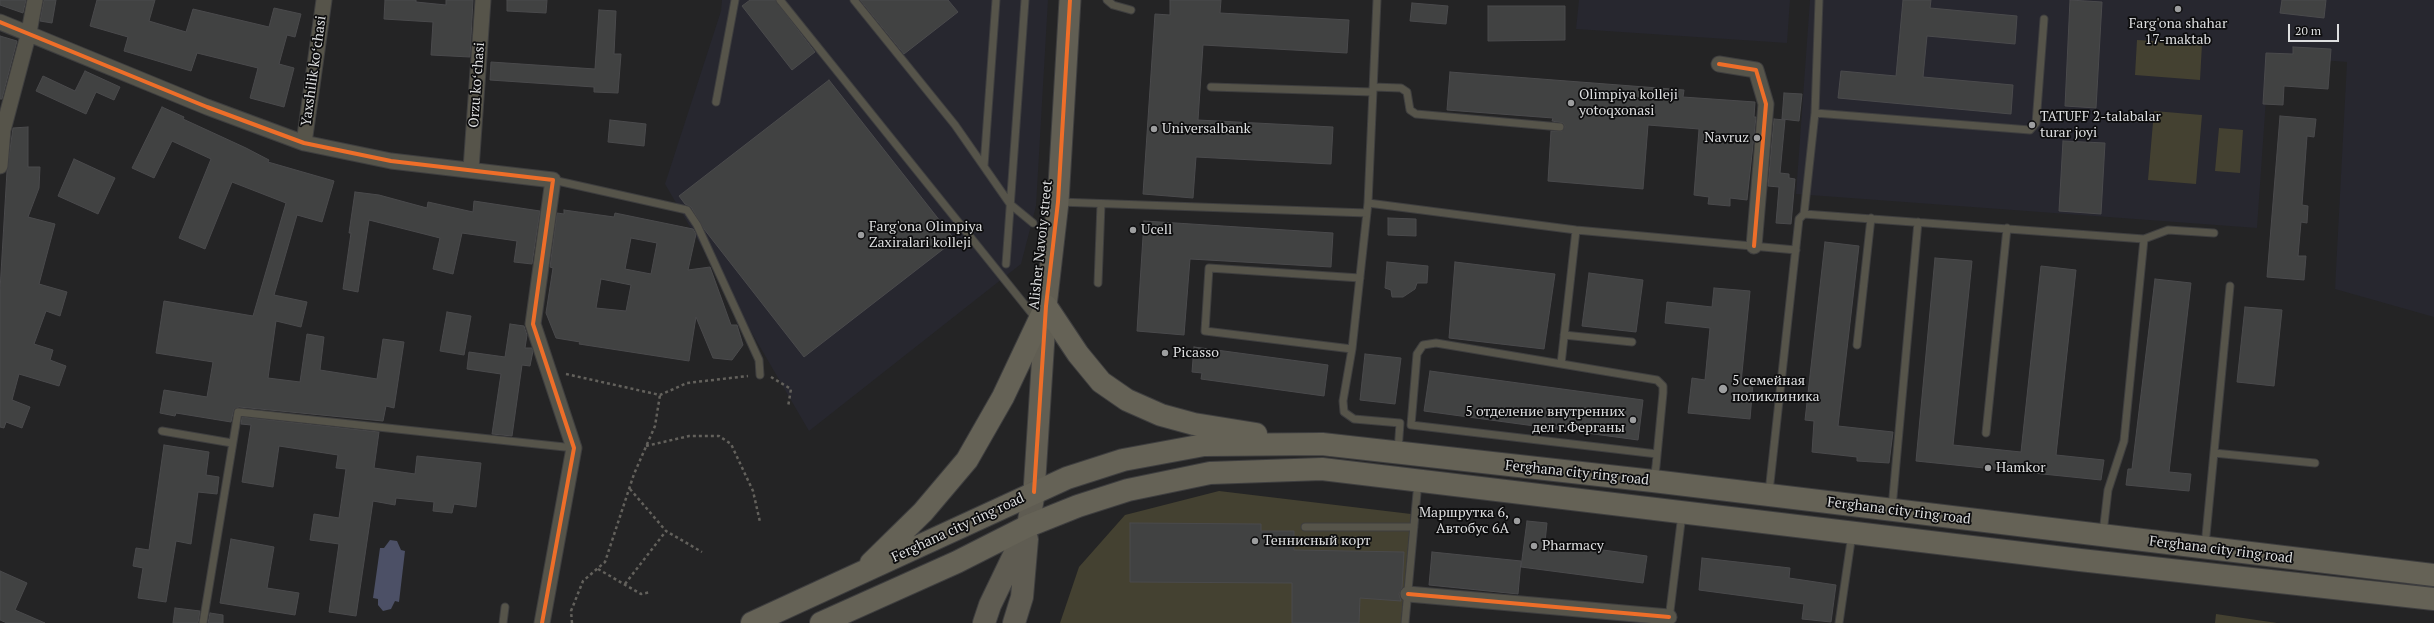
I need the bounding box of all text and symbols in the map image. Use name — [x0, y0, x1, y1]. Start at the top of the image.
marker: Farg'ona shahar 17-maktab — [2173, 4, 2183, 14]
street label: Yaxshilik koʻchasi — [298, 15, 330, 127]
place label: Farg'ona shahar 17-maktab — [2129, 16, 2227, 48]
scale bar — [2290, 16, 2341, 42]
text: 20 m — [2295, 23, 2321, 38]
street label: Orzu koʻchasi — [466, 42, 488, 128]
place label: Olimpiya kolleji yotoqxonasi — [1579, 87, 1678, 120]
marker: Olimpiya kolleji yotoqxonasi — [1566, 98, 1576, 108]
place label: TATUFF 2-talabalar turar joyi — [2040, 109, 2161, 142]
marker: TATUFF 2-talabalar turar joyi — [2027, 120, 2037, 130]
place label: Universalbank — [1162, 121, 1251, 137]
marker: Universalbank — [1149, 124, 1159, 134]
place label: Navruz — [1704, 130, 1749, 146]
marker: Navruz — [1752, 133, 1762, 143]
street label: Alisher Navoiy street — [1026, 179, 1056, 311]
place label: Farg'ona Olimpiya Zaxiralari kolleji — [869, 219, 983, 252]
place label: Ucell — [1141, 222, 1172, 238]
marker: Ucell — [1128, 225, 1138, 235]
marker: Farg'ona Olimpiya Zaxiralari kolleji — [856, 230, 866, 240]
place label: Picasso — [1173, 345, 1219, 361]
marker: Picasso — [1160, 348, 1170, 358]
place label: 5 семейная поликлиника — [1732, 373, 1820, 406]
marker: 5 семейная поликлиника — [1717, 383, 1729, 395]
place label: 5 отделение внутренних дел г.Ферганы — [1465, 404, 1625, 436]
marker: 5 отделение внутренних дел г.Ферганы — [1628, 415, 1638, 425]
street label: Ferghana city ring road — [1504, 457, 1650, 489]
place label: Hamkor — [1996, 460, 2046, 476]
marker: Hamkor — [1983, 463, 1993, 473]
street label: Ferghana city ring road — [889, 490, 1027, 566]
street label: Ferghana city ring road — [1826, 494, 1972, 528]
place label: Маршрутка 6, Автобус 6А — [1419, 505, 1509, 538]
marker: Маршрутка 6, Автобус 6А — [1512, 516, 1522, 526]
place label: Теннисный корт — [1263, 533, 1371, 549]
street label: Ferghana city ring road — [2148, 533, 2294, 567]
marker: Теннисный корт — [1250, 536, 1260, 546]
place label: Pharmacy — [1542, 538, 1604, 554]
marker: Pharmacy — [1529, 541, 1539, 551]

